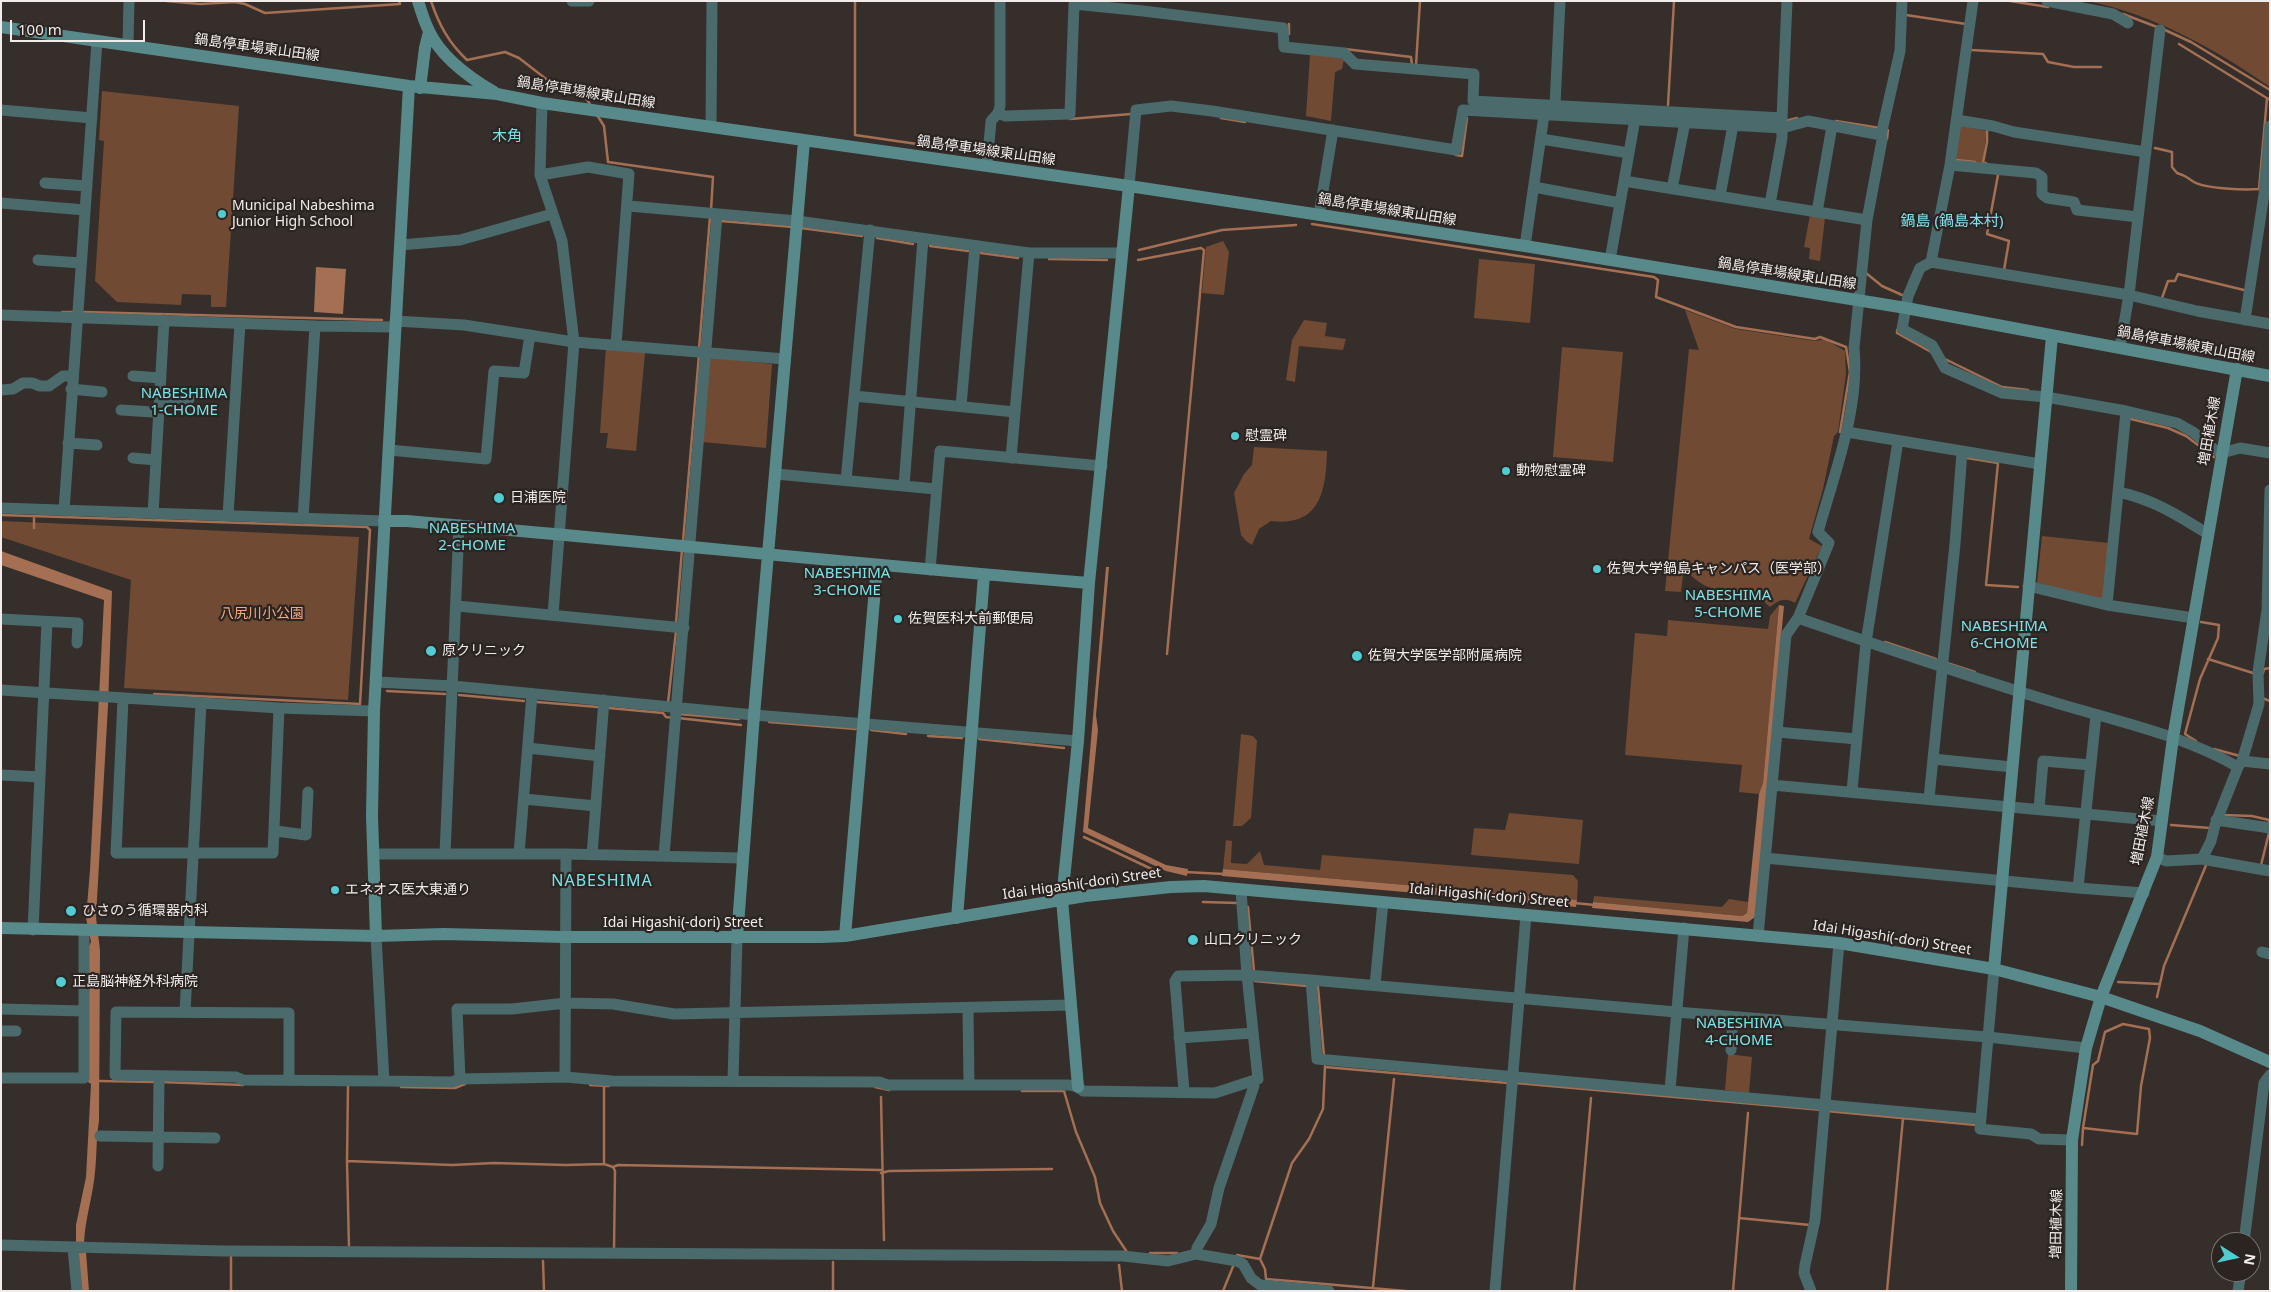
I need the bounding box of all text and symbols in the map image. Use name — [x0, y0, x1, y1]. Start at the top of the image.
scale bar — [12, 10, 148, 42]
text: 100 m — [18, 19, 62, 39]
street label: 鍋島停車場東山田線 — [193, 31, 321, 65]
street label: 鍋島停車場線東山田線 — [516, 74, 656, 112]
district label: 木角 — [492, 128, 522, 146]
street label: 鍋島停車場線東山田線 — [916, 133, 1056, 169]
street label: 鍋島停車場線東山田線 — [1317, 191, 1457, 229]
place label: Municipal Nabeshima Junior High School — [232, 198, 375, 230]
marker: Municipal Nabeshima Junior High School — [216, 208, 228, 220]
district label: 鍋島 (鍋島本村) — [1901, 213, 2003, 231]
street label: 鍋島停車場線東山田線 — [1717, 255, 1857, 293]
street label: 鍋島停車場線東山田線 — [2116, 323, 2256, 367]
district label: NABESHIMA 1-CHOME — [135, 385, 233, 420]
street label: 増田植木線 — [2196, 395, 2224, 467]
place label: 慰霊碑 — [1245, 428, 1287, 444]
marker: 慰霊碑 — [1229, 430, 1241, 442]
place label: 動物慰霊碑 — [1516, 463, 1586, 479]
marker: 動物慰霊碑 — [1500, 465, 1512, 477]
place label: 日浦医院 — [510, 490, 566, 506]
marker: 日浦医院 — [492, 491, 506, 505]
district label: NABESHIMA 2-CHOME — [423, 520, 521, 555]
place label: 佐賀大学鍋島キャンパス（医学部） — [1607, 561, 1831, 577]
marker: 佐賀大学鍋島キャンパス（医学部） — [1591, 563, 1603, 575]
district label: NABESHIMA 3-CHOME — [798, 565, 896, 600]
district label: NABESHIMA 5-CHOME — [1679, 587, 1777, 622]
park label: 八尻川小公園 — [220, 606, 304, 622]
place label: 佐賀医科大前郵便局 — [908, 611, 1034, 627]
marker: 佐賀医科大前郵便局 — [892, 613, 904, 625]
district label: NABESHIMA 6-CHOME — [1955, 618, 2053, 653]
place label: 原クリニック — [442, 643, 526, 659]
marker: 原クリニック — [424, 644, 438, 658]
place label: 佐賀大学医学部附属病院 — [1368, 648, 1522, 664]
marker: 佐賀大学医学部附属病院 — [1350, 649, 1364, 663]
street label: 増田植木線 — [2128, 795, 2158, 867]
street label: Idai Higashi(-dori) Street — [1002, 865, 1162, 903]
district label: NABESHIMA — [550, 871, 654, 891]
street label: Idai Higashi(-dori) Street — [1409, 881, 1569, 911]
place label: エネオス医大東通り — [345, 882, 471, 898]
marker: エネオス医大東通り — [329, 884, 341, 896]
place label: ひさのう循環器内科 — [82, 903, 208, 919]
marker: ひさのう循環器内科 — [64, 904, 78, 918]
street label: Idai Higashi(-dori) Street — [603, 915, 763, 931]
street label: Idai Higashi(-dori) Street — [1812, 917, 1972, 959]
place label: 山口クリニック — [1204, 932, 1302, 948]
marker: 山口クリニック — [1186, 933, 1200, 947]
place label: 正島脳神経外科病院 — [72, 974, 198, 990]
marker: 正島脳神経外科病院 — [54, 975, 68, 989]
district label: NABESHIMA 4-CHOME — [1690, 1015, 1788, 1050]
street label: 増田植木線 — [2048, 1189, 2066, 1259]
north arrow — [2211, 1232, 2261, 1282]
text: N — [2240, 1252, 2261, 1267]

